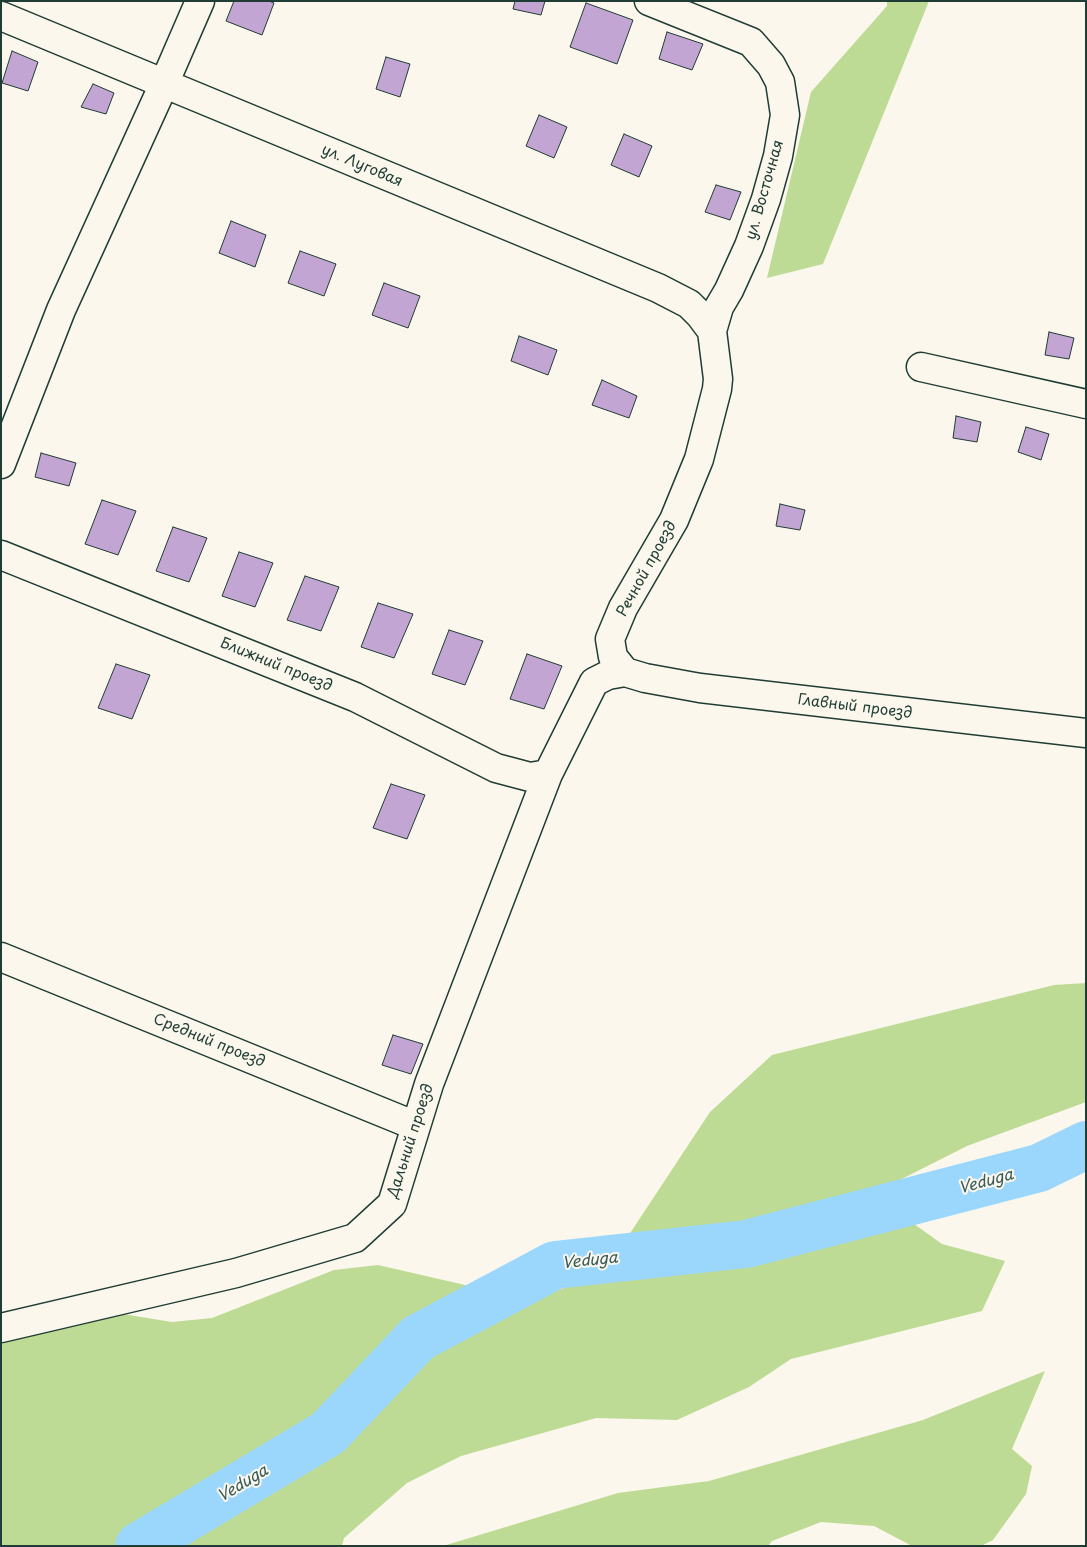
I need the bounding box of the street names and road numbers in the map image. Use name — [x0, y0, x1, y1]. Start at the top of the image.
street label: ул. Восточная — [742, 138, 788, 242]
street label: ул. Луговая — [319, 141, 405, 191]
street label: Речной проезд — [613, 518, 681, 620]
street label: Ближний проезд — [217, 634, 335, 696]
street label: Главный проезд — [797, 691, 913, 723]
street label: Средний проезд — [150, 1010, 268, 1072]
street label: Дальний проезд — [384, 1082, 438, 1200]

